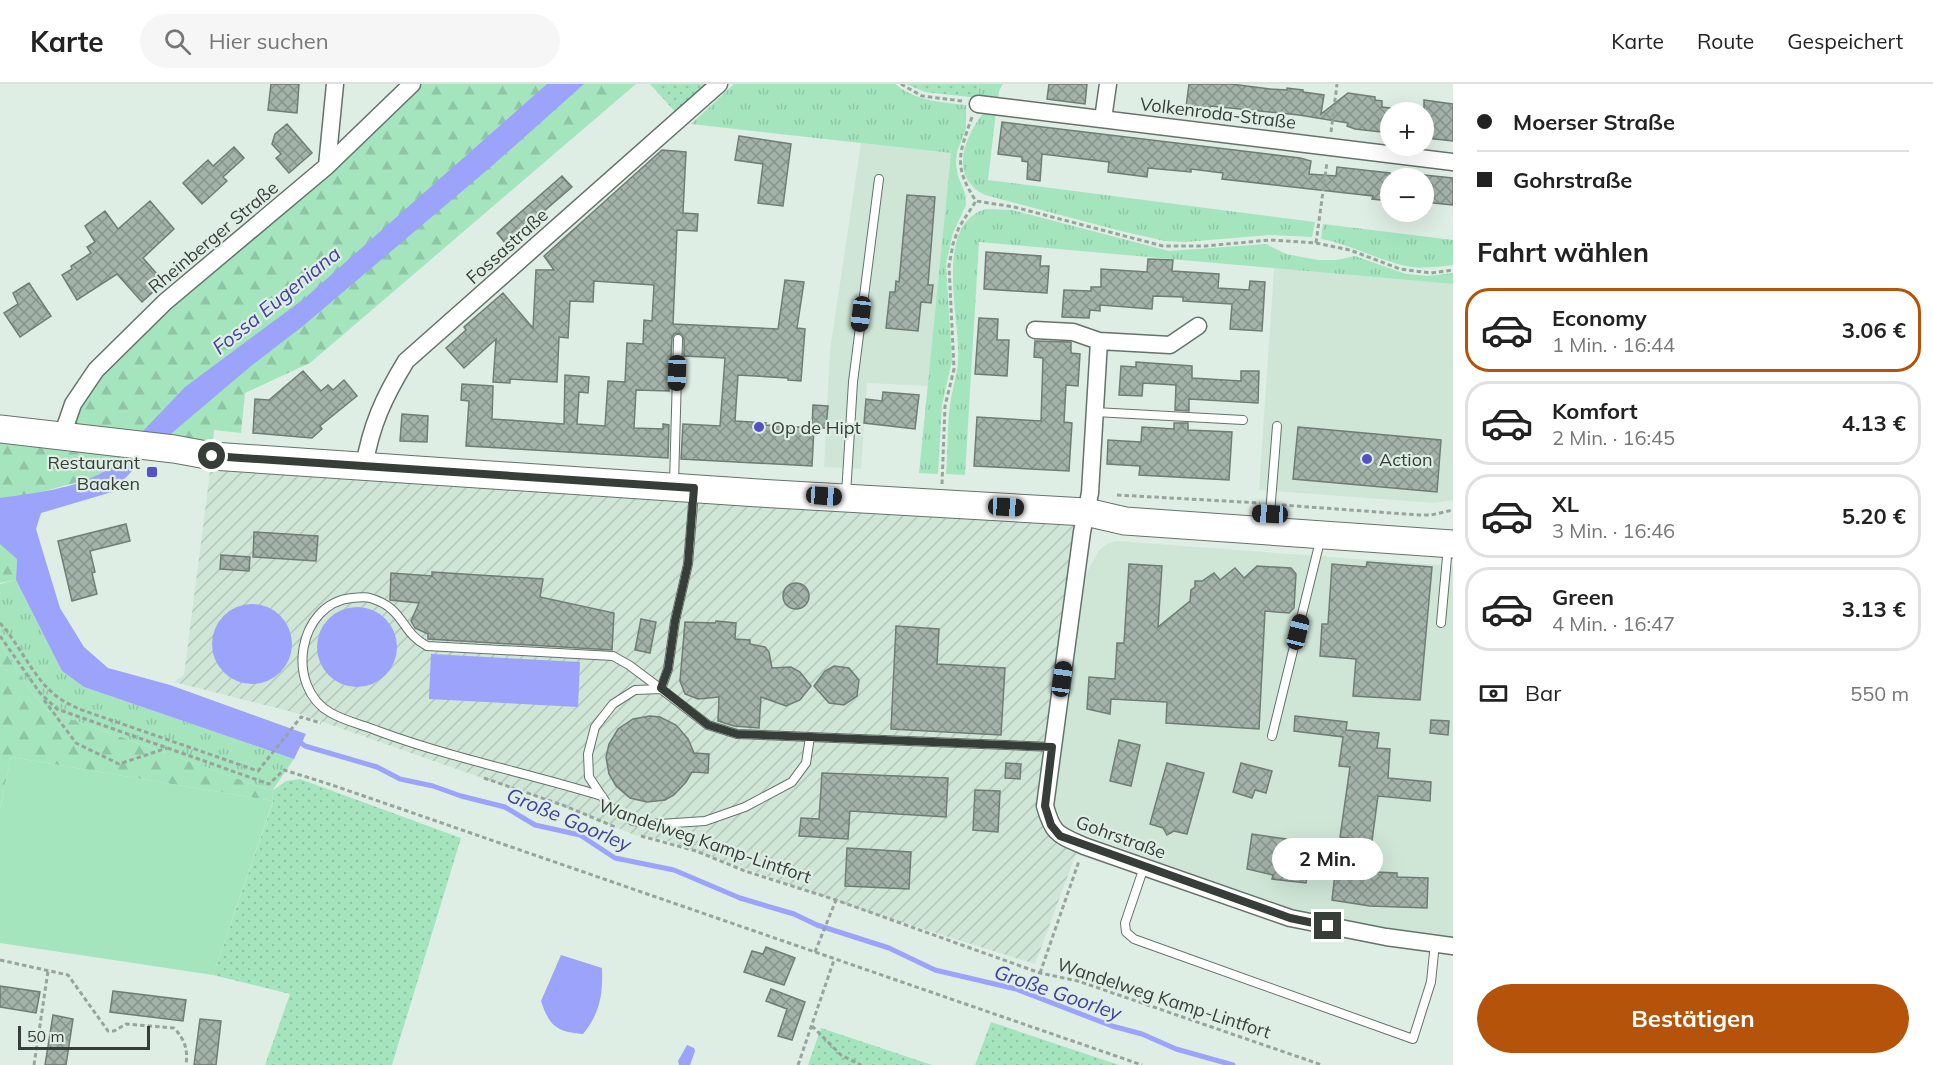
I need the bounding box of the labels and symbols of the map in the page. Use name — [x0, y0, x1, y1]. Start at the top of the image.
street label: Volkenroda-Straße — [1139, 92, 1297, 134]
street label: Rheinberger Straße — [143, 176, 283, 298]
street label: Fossastraße — [461, 203, 553, 289]
water label: Fossa Eugeniana — [207, 241, 345, 359]
car — [850, 295, 872, 333]
car — [667, 355, 687, 391]
place label: Op de Hipt — [771, 416, 861, 439]
marker: Op de Hipt — [752, 420, 766, 434]
route start — [198, 442, 225, 469]
place label: Action — [1379, 448, 1432, 471]
place label: Restaurant Baaken — [48, 451, 140, 495]
marker: Action — [1360, 452, 1374, 466]
marker: Restaurant Baaken — [145, 465, 159, 479]
car — [805, 486, 843, 506]
car — [988, 497, 1024, 517]
car — [1252, 504, 1288, 524]
car — [1285, 612, 1311, 652]
car — [1051, 660, 1073, 698]
water label: Große Goorley — [503, 782, 636, 857]
street label: Wandelweg Kamp-Lintfort — [596, 794, 814, 888]
street label: Gohrstraße — [1073, 810, 1169, 864]
callout: 2 Min. — [1272, 839, 1384, 881]
route end — [1314, 912, 1341, 939]
street label: Wandelweg Kamp-Lintfort — [1054, 953, 1274, 1043]
water label: Große Goorley — [991, 959, 1126, 1026]
scale bar — [18, 1023, 150, 1050]

